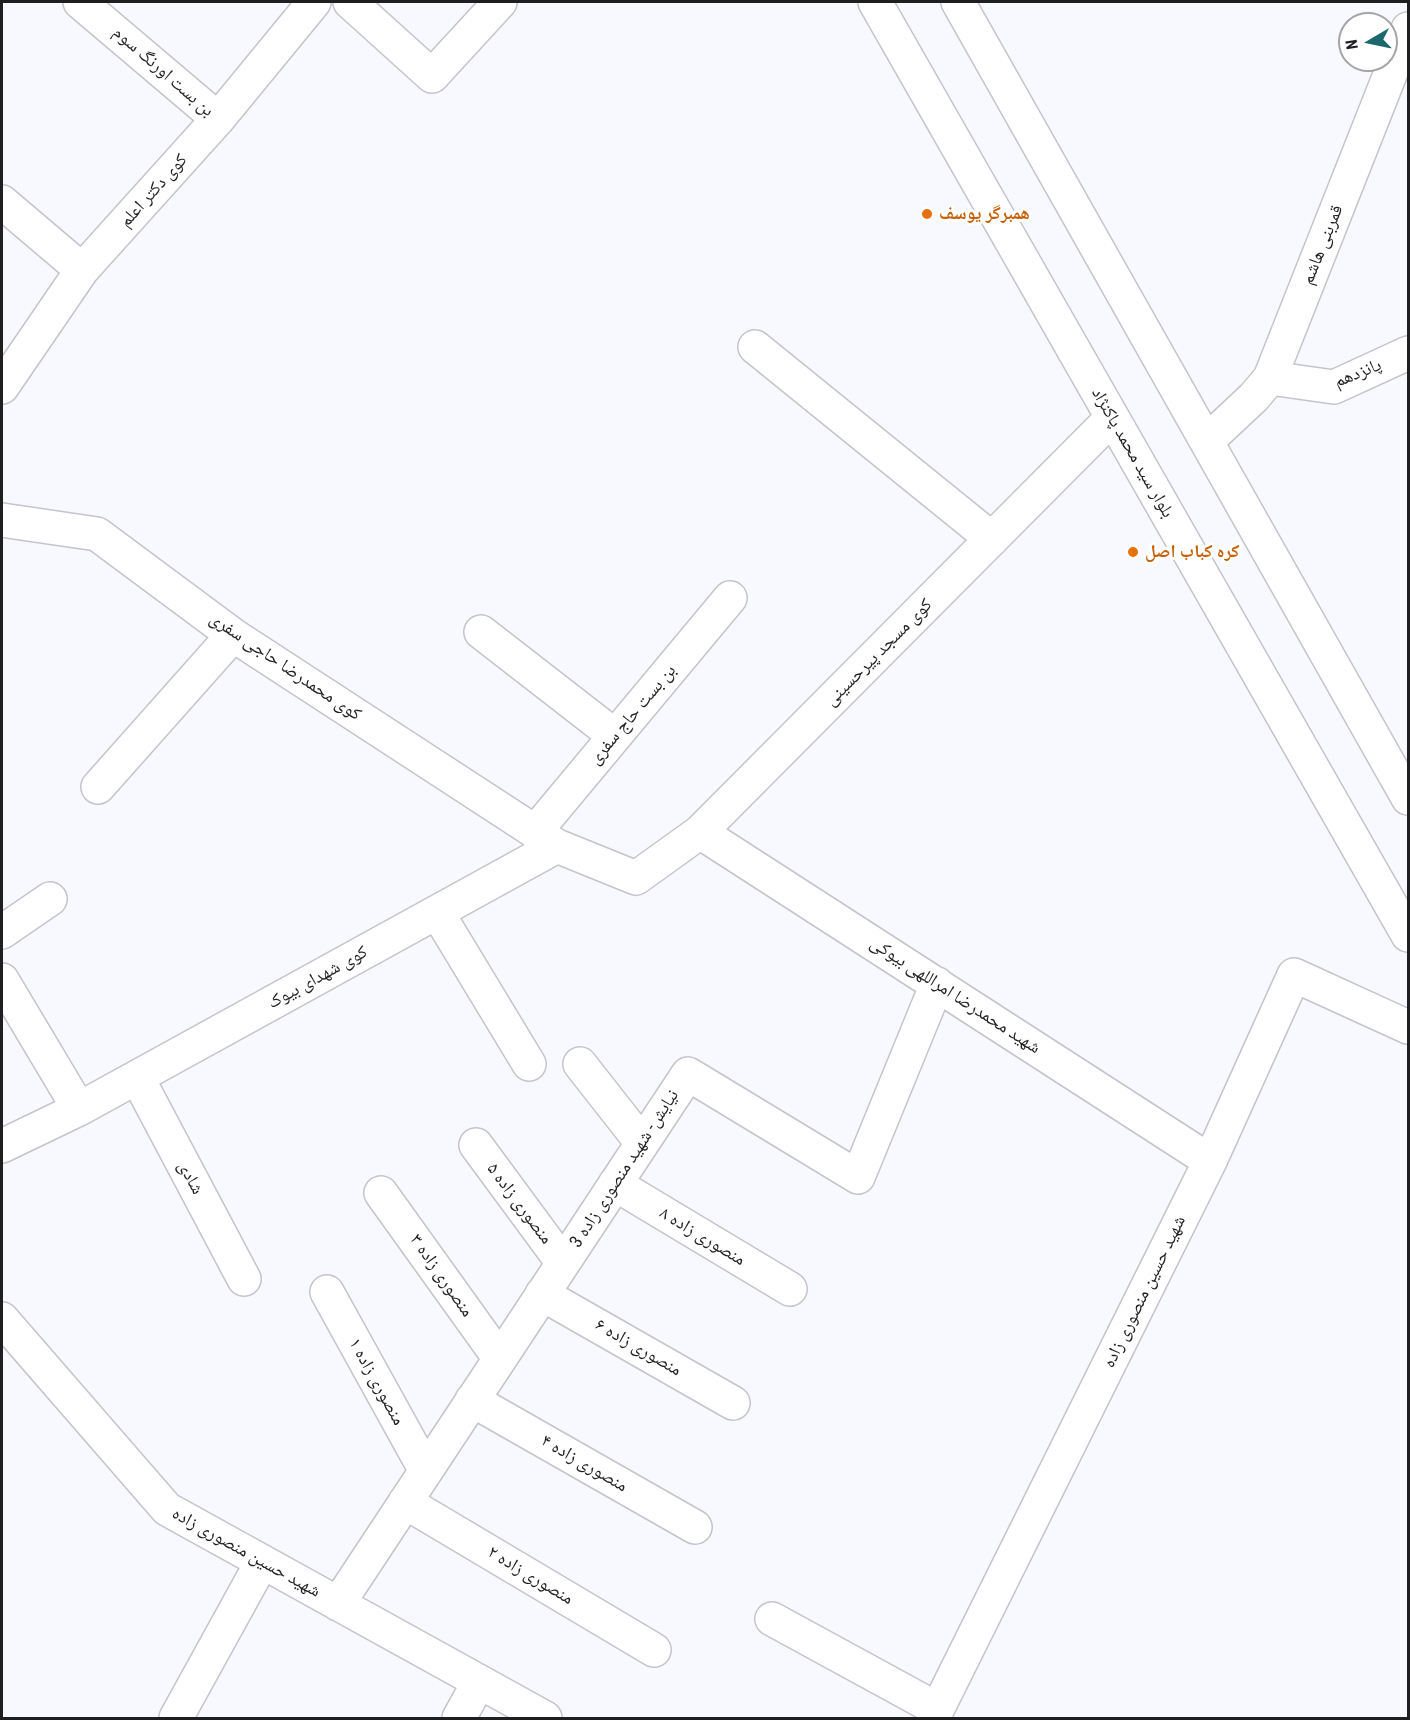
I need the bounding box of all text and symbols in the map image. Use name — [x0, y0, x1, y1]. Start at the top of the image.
north arrow — [1338, 12, 1398, 72]
street label: بن بست اورنگ سوم — [108, 22, 218, 122]
text: N — [1342, 38, 1362, 51]
street label: کوی دکتر اعلم — [115, 150, 193, 232]
street label: قمربنی هاشم — [1297, 202, 1349, 288]
place label: همبرگر یوسف — [939, 203, 1030, 225]
marker: همبرگر یوسف — [920, 207, 934, 221]
street label: پانزدهم — [1331, 355, 1385, 393]
street label: بلوار سید محمد پاکنژاد — [1086, 384, 1178, 522]
place label: کره کباب اصل — [1145, 541, 1239, 563]
marker: کره کباب اصل — [1126, 545, 1140, 559]
street label: کوی مسجد پیرحسینی — [821, 595, 937, 711]
street label: کوی محمدرضا حاجی سفری — [205, 608, 365, 726]
street label: بن بست حاج سفری — [585, 661, 681, 769]
street label: شهید محمدرضا امراللهی بیوکی — [866, 933, 1044, 1059]
street label: کوی شهدای بیوک — [264, 942, 372, 1014]
street label: نیایش- شهید منصوری زاده 3 — [566, 1086, 684, 1252]
street label: شادی — [172, 1157, 208, 1199]
street label: منصوری زاده ۵ — [481, 1159, 557, 1249]
street label: منصوری زاده ۸ — [655, 1203, 749, 1271]
street label: شهید حسین منصوری زاده — [1099, 1212, 1191, 1372]
street label: منصوری زاده ۳ — [405, 1230, 477, 1322]
street label: منصوری زاده ۶ — [591, 1315, 685, 1381]
street label: منصوری زاده ۱ — [343, 1335, 409, 1429]
street label: منصوری زاده ۴ — [537, 1431, 631, 1497]
street label: شهید حسین منصوری زاده — [168, 1503, 324, 1603]
street label: منصوری زاده ۲ — [483, 1542, 577, 1610]

